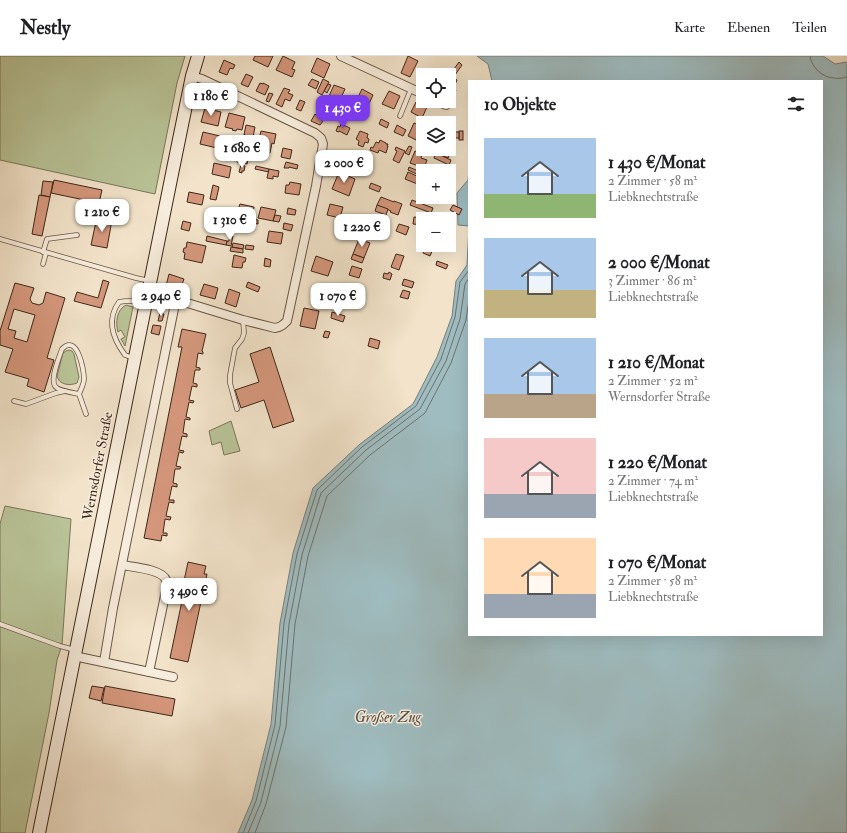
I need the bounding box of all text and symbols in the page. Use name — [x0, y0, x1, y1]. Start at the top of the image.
text: Nestly — [20, 16, 70, 40]
text: Karte — [674, 19, 705, 36]
text: Ebenen — [727, 19, 770, 36]
text: Teilen — [792, 19, 827, 36]
map controls — [416, 68, 456, 252]
button: locate — [416, 68, 456, 108]
pin: 1 180 € — [174, 83, 248, 117]
text: 1 180 € — [193, 88, 229, 104]
icon: filters — [785, 93, 807, 115]
text: 10 Objekte — [484, 94, 556, 115]
pin: 1 430 € — [306, 95, 380, 129]
text: 1 430 € — [325, 100, 361, 116]
button: layers — [416, 116, 456, 156]
pin: 1 680 € — [205, 135, 279, 169]
text: 1 680 € — [223, 140, 261, 156]
pin: 2 000 € — [307, 150, 381, 184]
text: 1 430 €/Monat — [608, 152, 706, 173]
icon: home — [516, 154, 564, 202]
text: 2 000 € — [324, 155, 364, 171]
button: + — [416, 164, 456, 204]
text: 2 Zimmer · 58 m² — [608, 173, 697, 189]
text: Liebknechtstraße — [608, 189, 698, 205]
pin: 1 210 € — [65, 199, 139, 233]
text: 1 210 € — [84, 204, 120, 220]
pin: 1 310 € — [193, 207, 267, 241]
text: 1 310 € — [213, 212, 247, 228]
button: − — [416, 212, 456, 252]
pin: 1 220 € — [325, 214, 399, 248]
text: 1 220 € — [343, 219, 381, 235]
text: 2 000 €/Monat — [608, 252, 710, 273]
icon: home — [516, 254, 564, 302]
text: 3 Zimmer · 86 m² — [608, 273, 697, 289]
pin: 2 940 € — [124, 283, 198, 317]
pin: 1 070 € — [301, 283, 375, 317]
text: 2 940 € — [141, 288, 181, 304]
text: 1 070 € — [320, 288, 356, 304]
text: Liebknechtstraße — [608, 289, 698, 305]
text: 1 210 €/Monat — [608, 352, 704, 373]
icon: home — [516, 354, 564, 402]
text: 2 Zimmer · 52 m² — [608, 373, 698, 389]
text: Wernsdorfer Straße — [608, 389, 710, 405]
street label: Wernsdorfer Straße — [78, 410, 116, 523]
text: 1 220 €/Monat — [608, 452, 707, 473]
icon: home — [516, 454, 564, 502]
text: 2 Zimmer · 74 m² — [608, 473, 698, 489]
text: Liebknechtstraße — [608, 489, 698, 505]
text: 1 070 €/Monat — [608, 552, 706, 573]
icon: home — [516, 554, 564, 602]
text: 2 Zimmer · 58 m² — [608, 573, 697, 589]
pin: 3 490 € — [152, 578, 226, 612]
text: 3 490 € — [170, 583, 208, 599]
text: Liebknechtstraße — [608, 589, 698, 605]
water label: Großer Zug — [355, 708, 423, 727]

